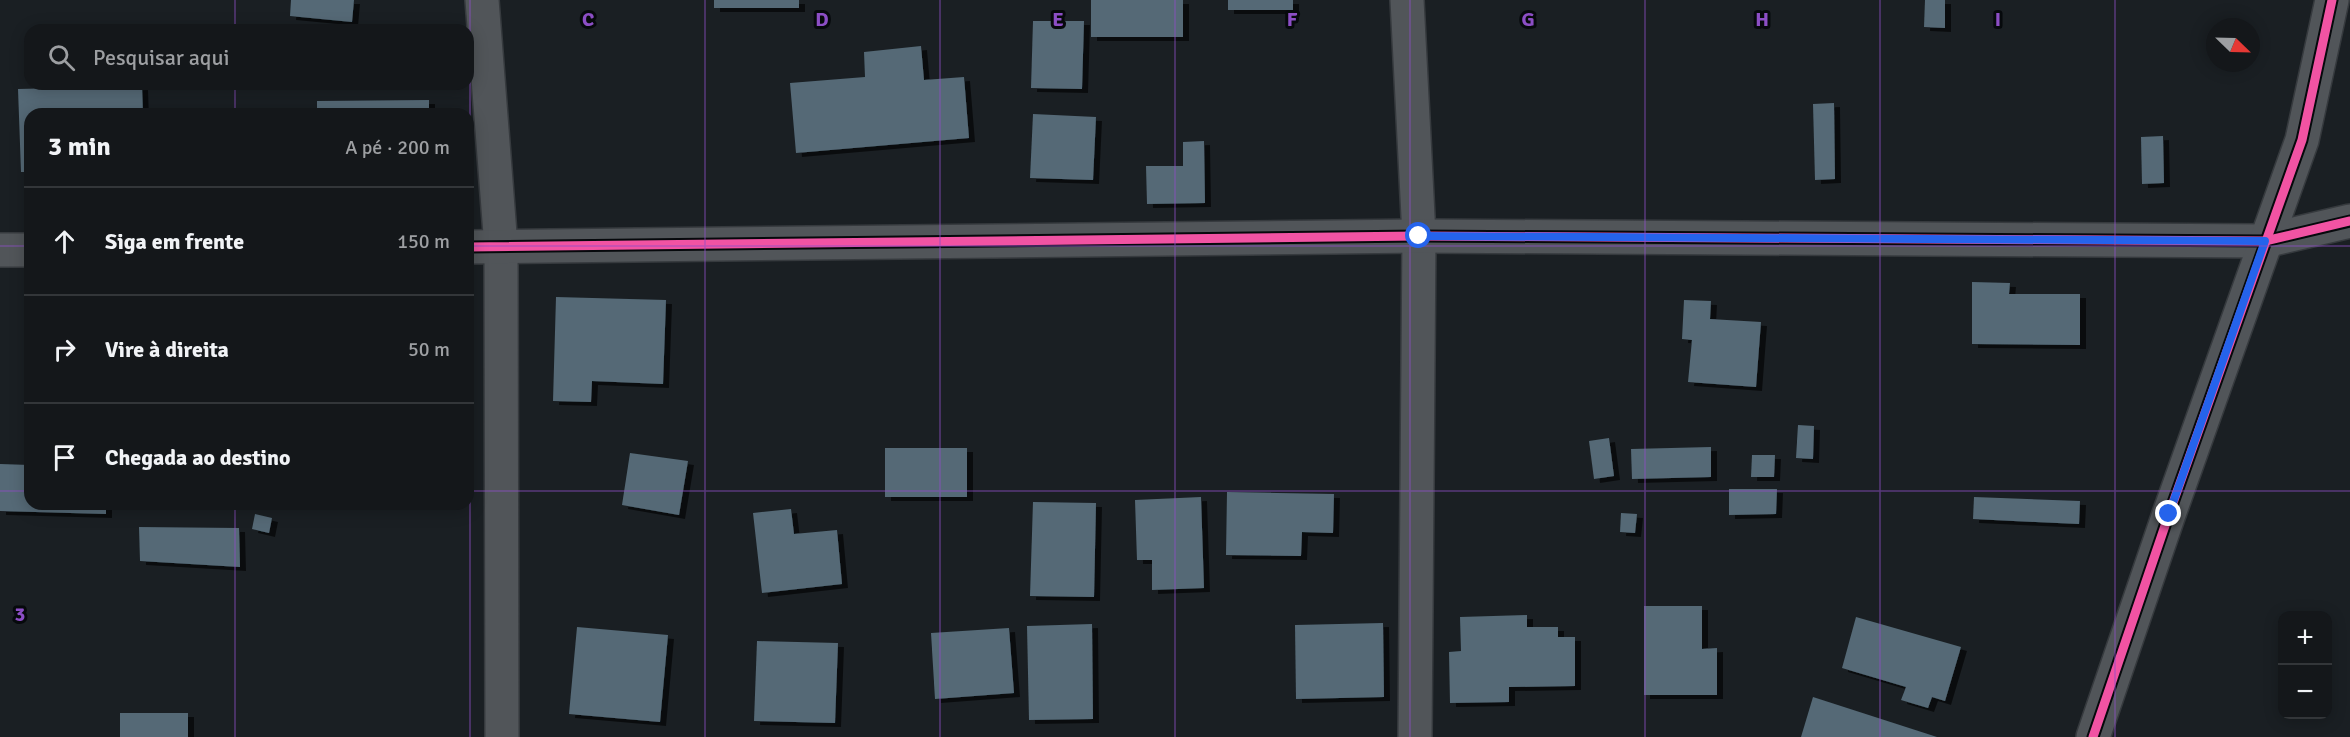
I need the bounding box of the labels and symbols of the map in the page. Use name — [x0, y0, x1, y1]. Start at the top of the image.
text: C — [582, 7, 594, 32]
text: D — [815, 7, 829, 32]
text: E — [1052, 7, 1064, 32]
text: F — [1287, 7, 1298, 32]
text: G — [1521, 7, 1535, 32]
text: H — [1755, 7, 1769, 32]
text: I — [1995, 7, 2001, 32]
north arrow — [2206, 18, 2260, 72]
route start — [1405, 222, 1431, 248]
route end — [2155, 500, 2181, 526]
text: 3 — [15, 602, 25, 627]

